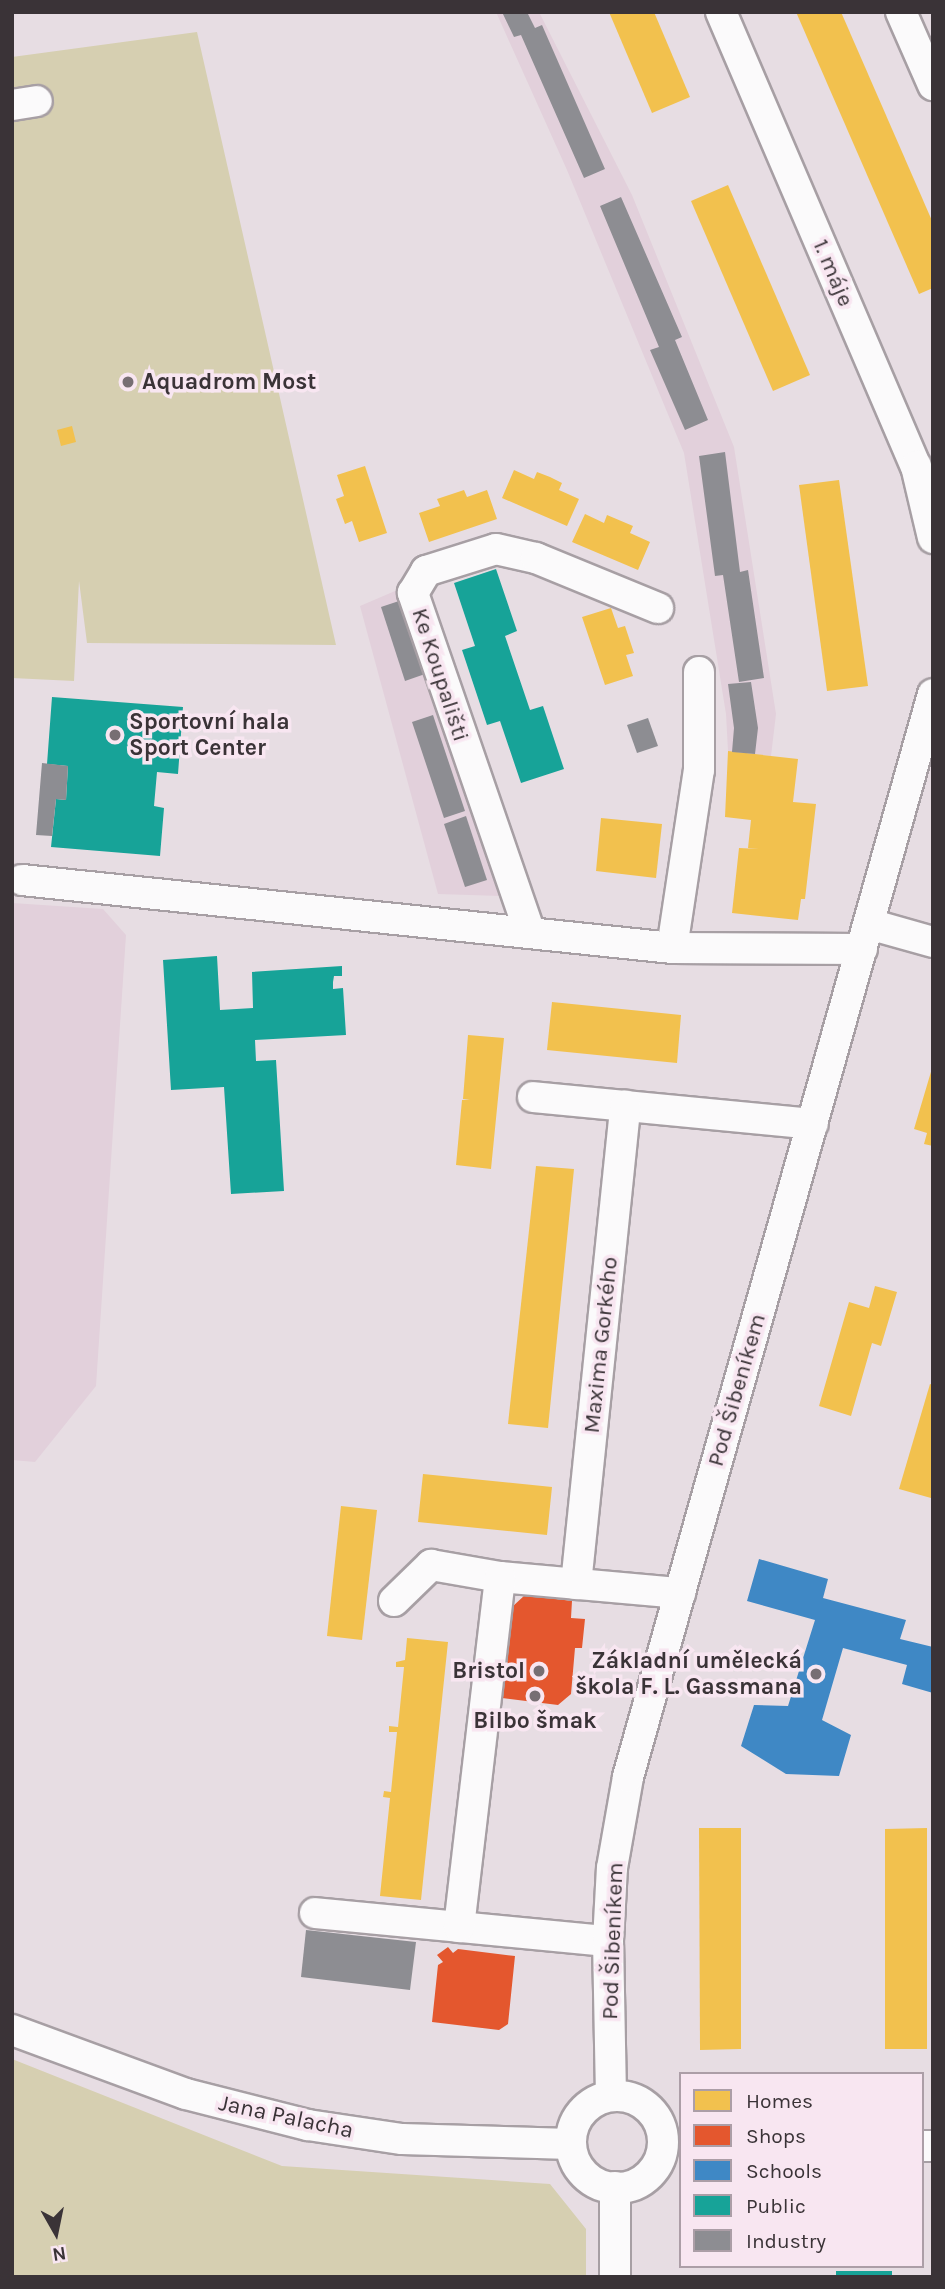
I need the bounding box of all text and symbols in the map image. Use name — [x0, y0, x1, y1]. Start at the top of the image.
street label: 1. máje — [807, 235, 859, 311]
place label: Aquadrom Most — [142, 368, 316, 396]
marker: Aquadrom Most — [120, 374, 136, 390]
street label: Ke Koupališti — [405, 605, 475, 745]
place label: Sportovní hala Sport Center — [129, 708, 290, 762]
marker: Sportovní hala Sport Center — [107, 727, 123, 743]
street label: Maxima Gorkého — [578, 1255, 624, 1435]
street label: Pod Šibeníkem — [702, 1310, 772, 1470]
place label: Základní umělecká škola F. L. Gassmana — [575, 1647, 802, 1701]
place label: Bristol — [452, 1657, 525, 1685]
marker: Bristol — [531, 1663, 547, 1679]
marker: Základní umělecká škola F. L. Gassmana — [808, 1666, 824, 1682]
marker: Bilbo šmak — [527, 1688, 543, 1704]
place label: Bilbo šmak — [473, 1707, 597, 1735]
street label: Pod Šibeníkem — [596, 1862, 630, 2020]
legend — [679, 2072, 924, 2268]
street label: Jana Palacha — [216, 2089, 356, 2145]
text: Homes — [746, 2089, 813, 2113]
text: Shops — [746, 2124, 806, 2148]
text: Schools — [746, 2159, 822, 2183]
text: Public — [746, 2194, 806, 2218]
north arrow — [21, 2198, 91, 2268]
text: Industry — [746, 2229, 826, 2253]
text: N — [51, 2242, 68, 2266]

